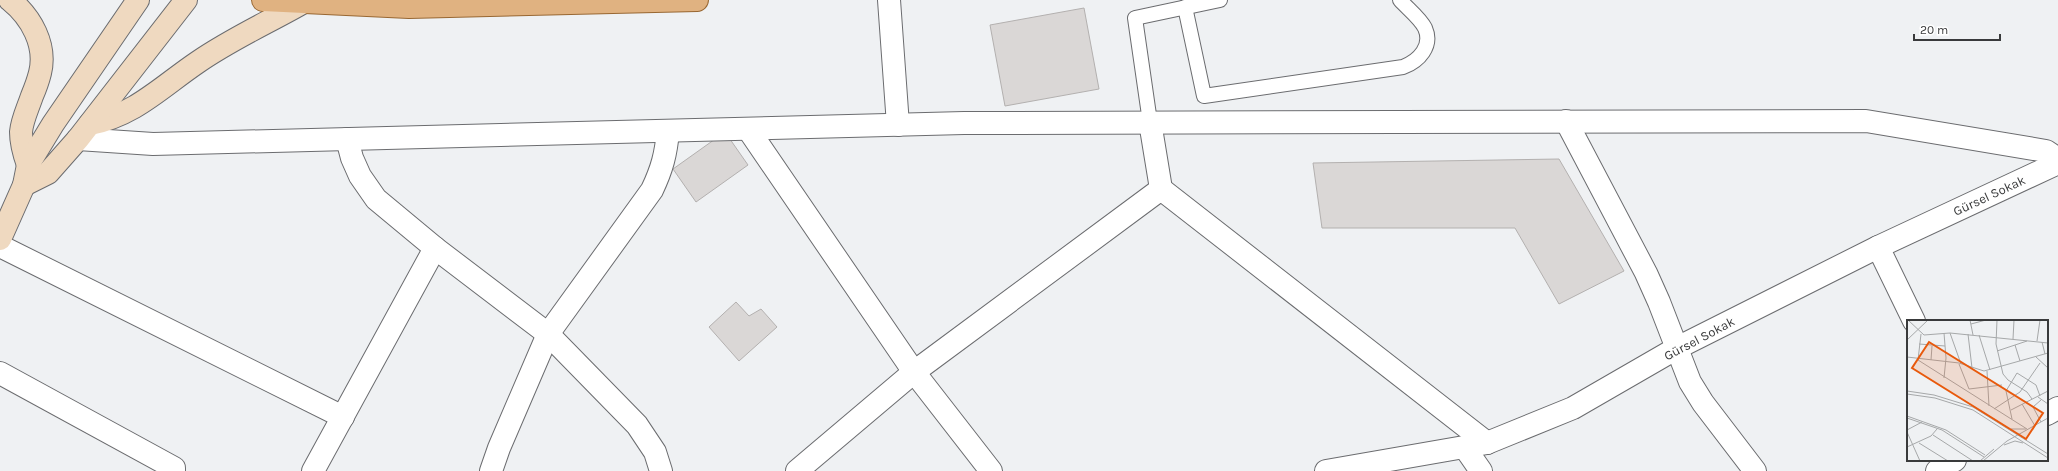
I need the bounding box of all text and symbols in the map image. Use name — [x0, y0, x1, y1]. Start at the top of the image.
scale bar — [1914, 16, 2000, 42]
text: 20 m — [1920, 23, 1948, 37]
street label: Gürsel Sokak — [1951, 172, 2028, 219]
street label: Gürsel Sokak — [1661, 314, 1737, 363]
inset map — [1907, 320, 2048, 461]

